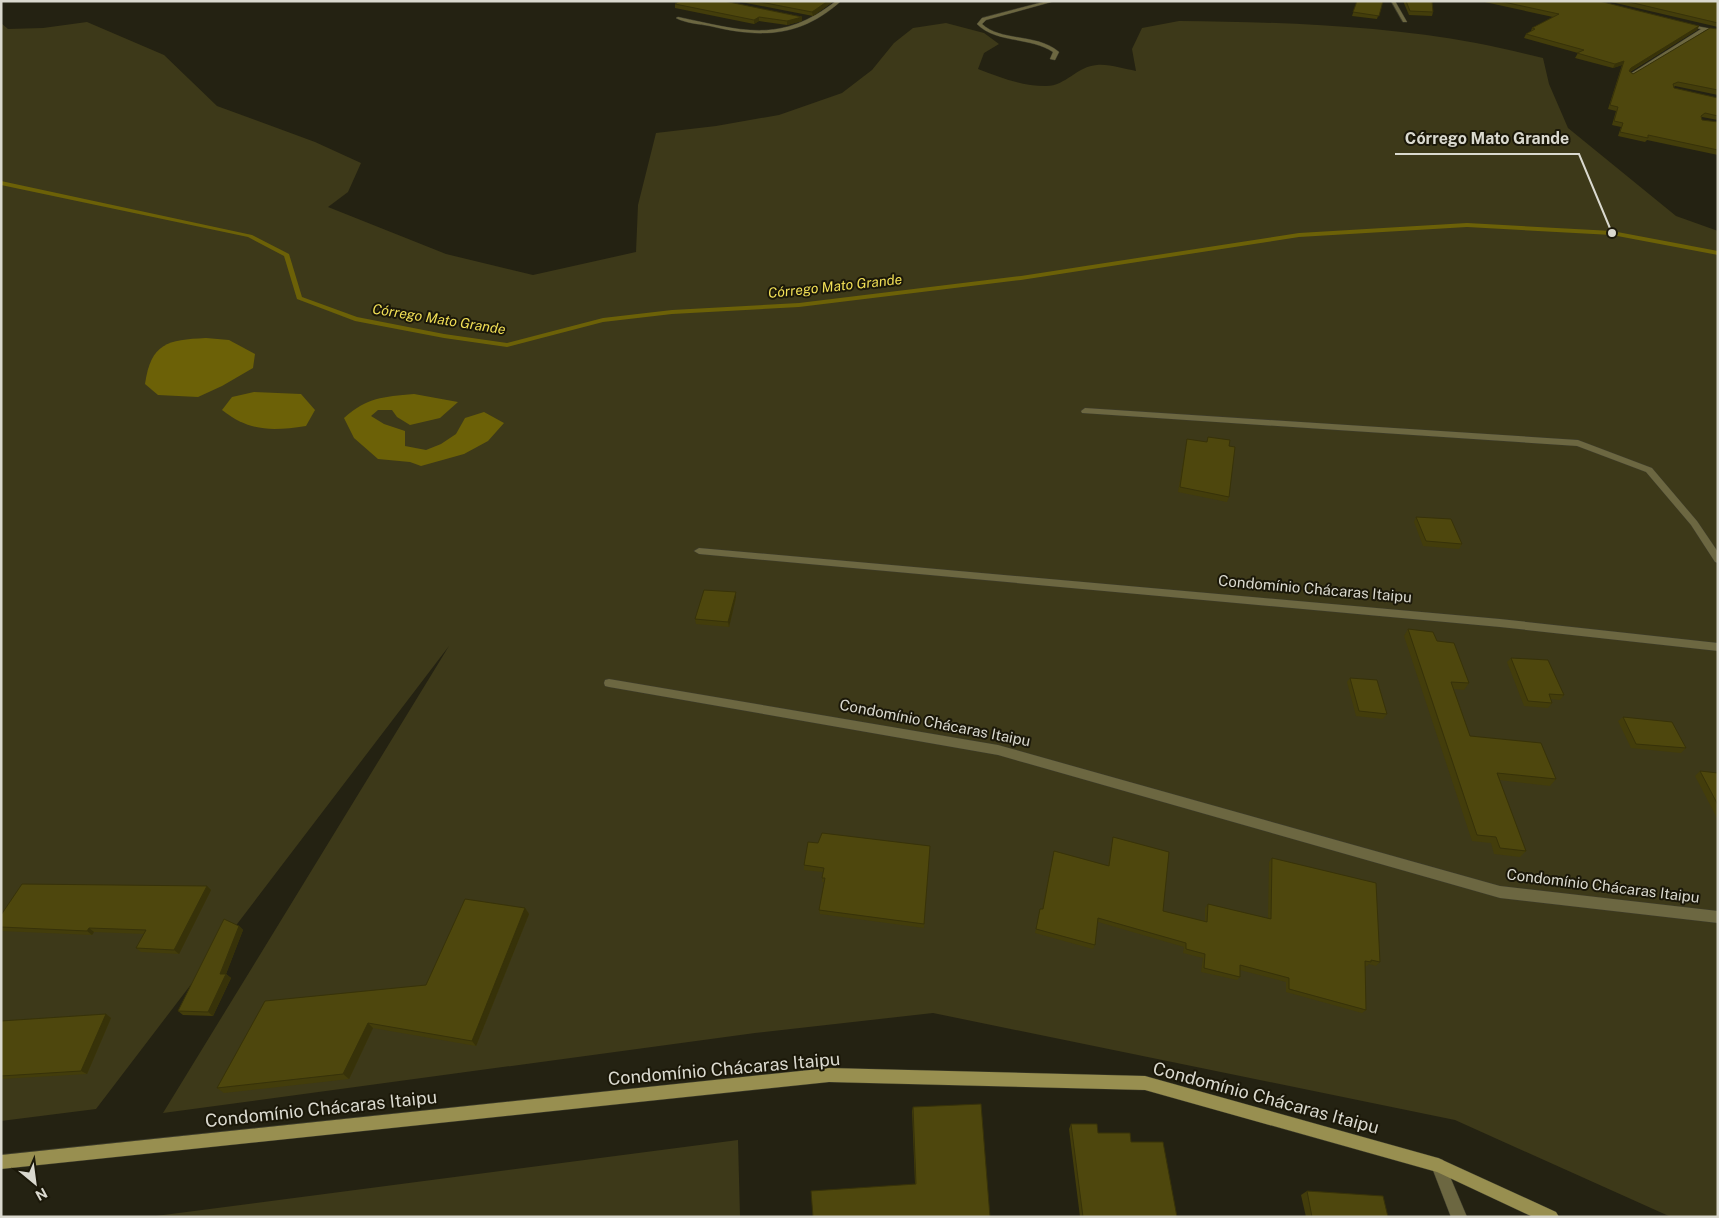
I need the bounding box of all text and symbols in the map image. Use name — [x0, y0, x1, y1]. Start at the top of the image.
callout: Córrego Mato Grande — [1395, 123, 1579, 154]
text: Córrego Mato Grande — [1405, 129, 1569, 148]
water label: Córrego Mato Grande — [767, 271, 903, 301]
water label: Córrego Mato Grande — [371, 301, 507, 338]
street label: Condomínio Chácaras Itaipu — [1218, 572, 1413, 605]
street label: Condomínio Chácaras Itaipu — [838, 696, 1032, 749]
street label: Condomínio Chácaras Itaipu — [1506, 865, 1700, 906]
street label: Condomínio Chácaras Itaipu — [607, 1048, 841, 1089]
street label: Condomínio Chácaras Itaipu — [1151, 1057, 1381, 1138]
street label: Condomínio Chácaras Itaipu — [204, 1086, 438, 1131]
north arrow — [10, 1158, 60, 1208]
text: N — [33, 1185, 50, 1204]

